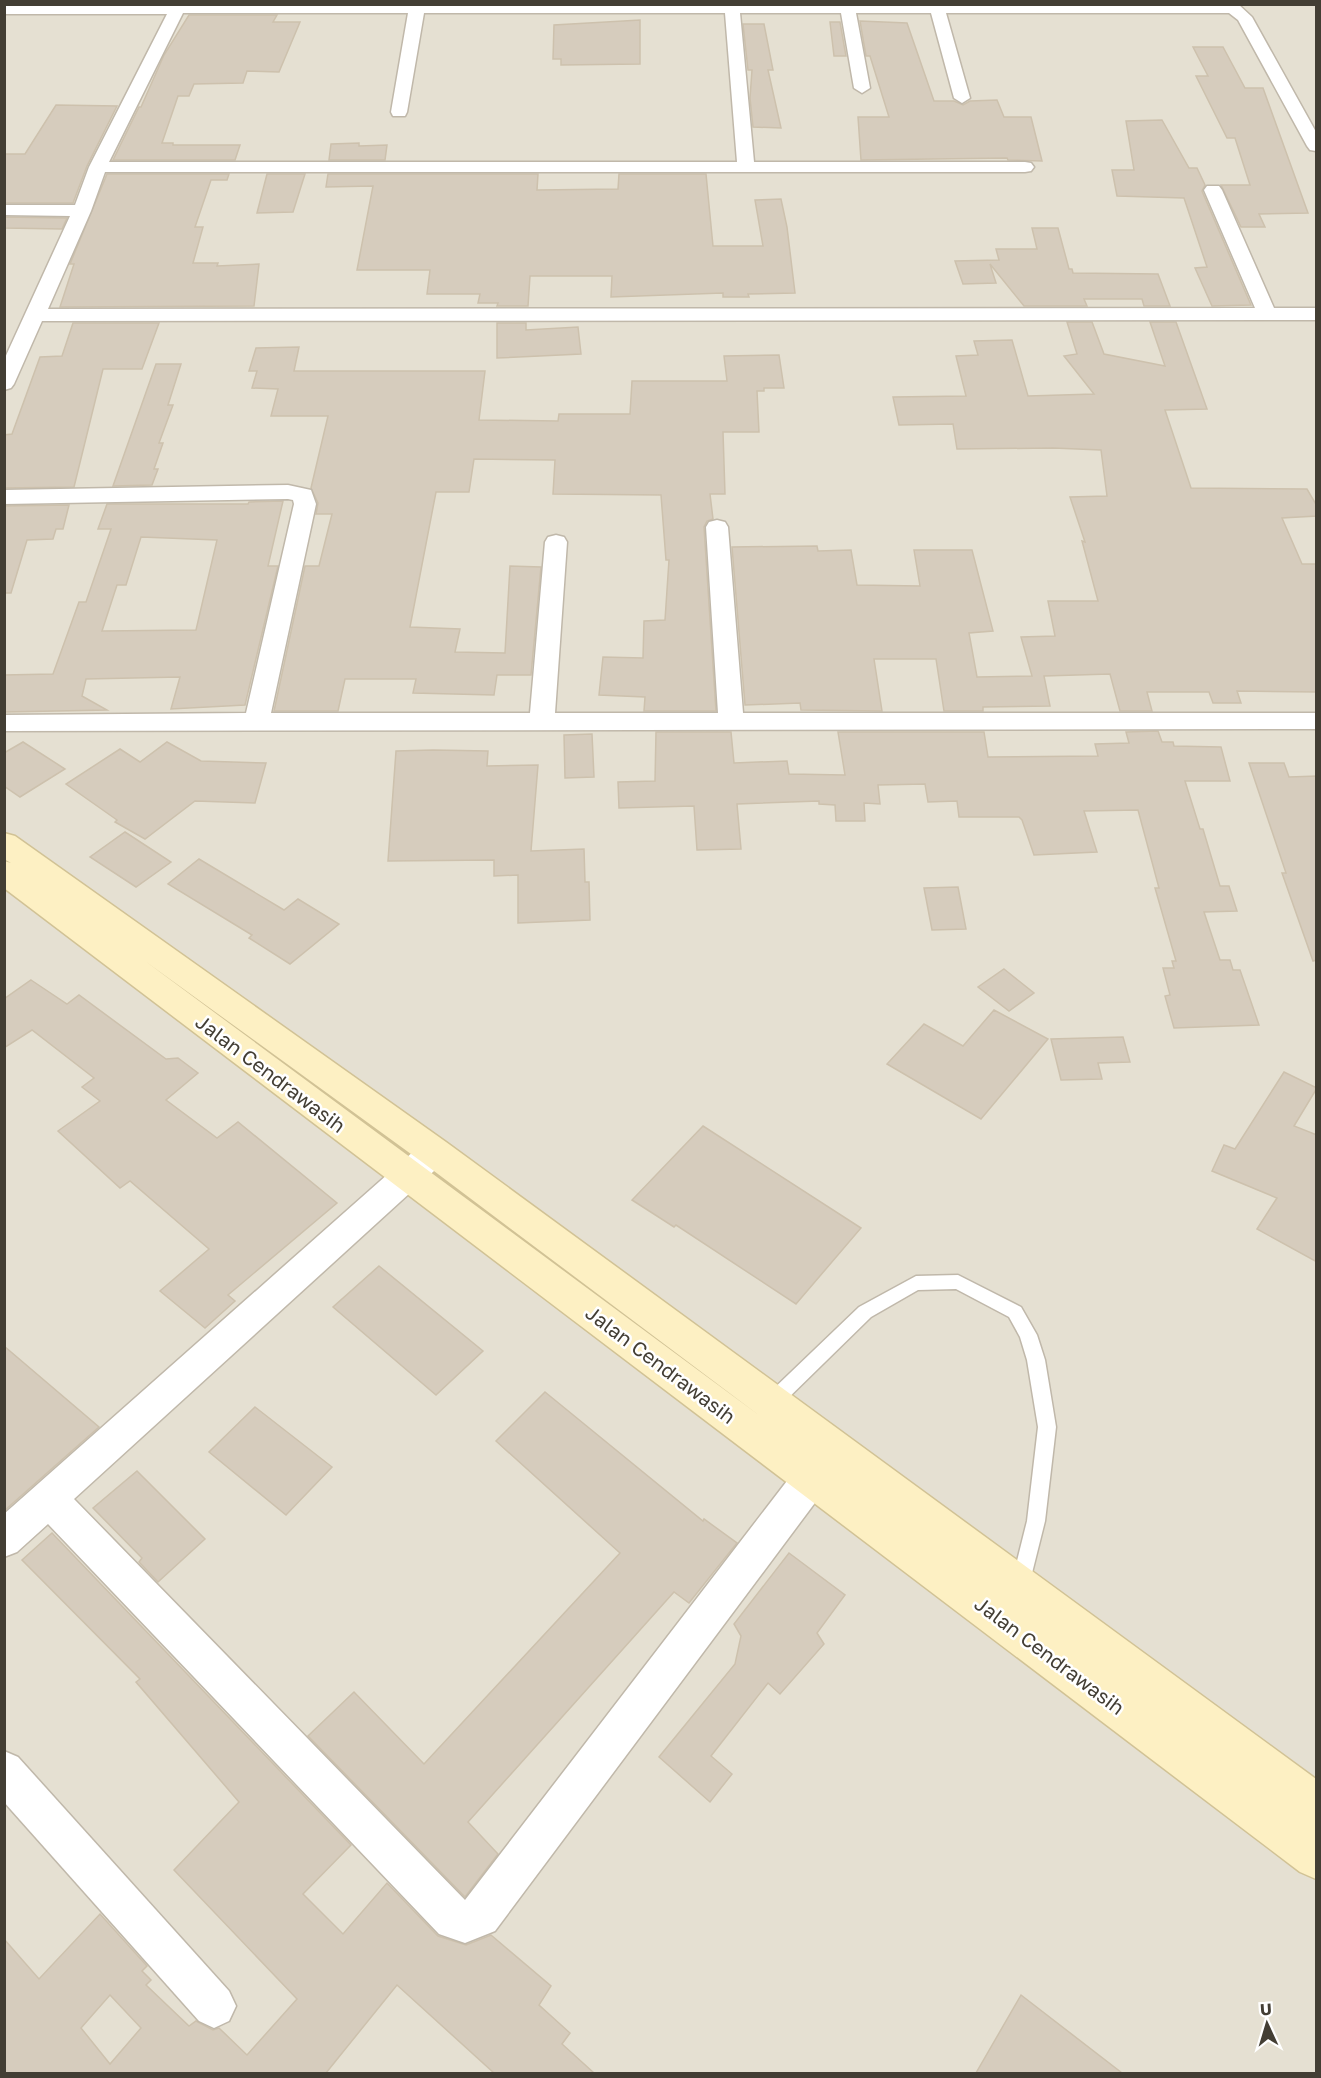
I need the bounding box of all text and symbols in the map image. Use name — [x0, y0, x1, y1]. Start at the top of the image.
street label: Jalan Cendrawasih — [191, 1009, 351, 1137]
street label: Jalan Cendrawasih — [581, 1300, 741, 1428]
street label: Jalan Cendrawasih — [970, 1591, 1130, 1719]
north arrow — [1237, 1994, 1297, 2054]
text: U — [1259, 1999, 1272, 2019]

